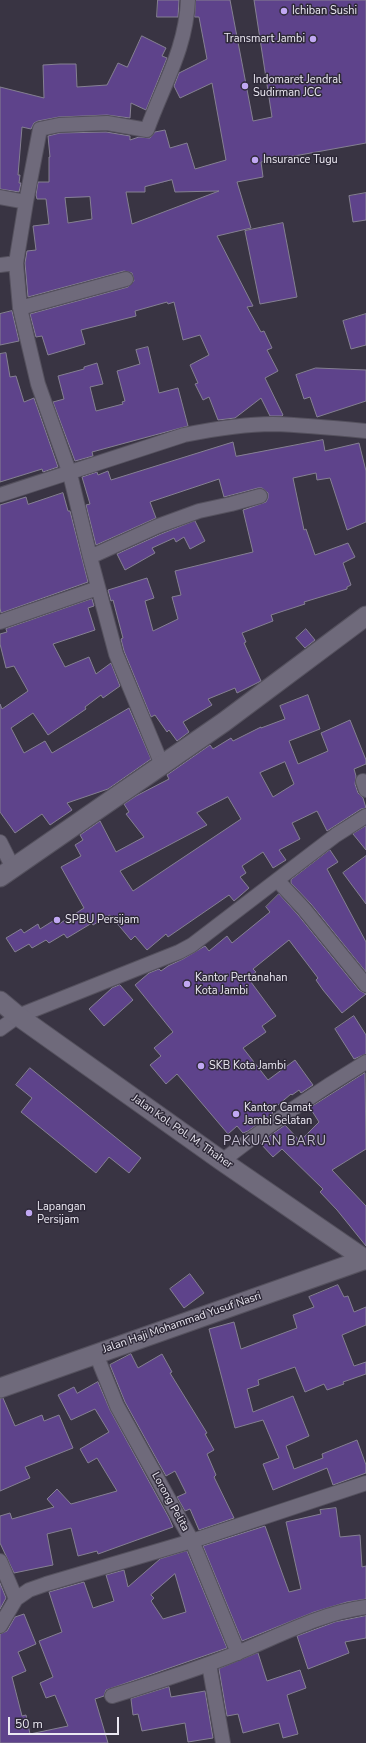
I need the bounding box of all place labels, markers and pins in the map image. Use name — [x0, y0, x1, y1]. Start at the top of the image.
place label: Ichiban Sushi — [292, 4, 357, 18]
marker: Ichiban Sushi — [279, 6, 289, 16]
place label: Transmart Jambi — [224, 32, 305, 46]
marker: Transmart Jambi — [308, 34, 318, 44]
place label: Indomaret Jendral Sudirman JCC — [253, 73, 341, 99]
marker: Indomaret Jendral Sudirman JCC — [240, 81, 250, 91]
place label: Insurance Tugu — [263, 153, 338, 167]
marker: Insurance Tugu — [250, 155, 260, 165]
place label: SPBU Persijam — [65, 913, 139, 927]
marker: SPBU Persijam — [52, 915, 62, 925]
place label: Kantor Pertanahan Kota Jambi — [195, 971, 288, 997]
marker: Kantor Pertanahan Kota Jambi — [182, 979, 192, 989]
place label: SKB Kota Jambi — [209, 1059, 286, 1073]
marker: SKB Kota Jambi — [196, 1061, 206, 1071]
place label: Kantor Camat Jambi Selatan — [244, 1101, 312, 1127]
marker: Kantor Camat Jambi Selatan — [231, 1109, 241, 1119]
place label: Lapangan Persijam — [37, 1200, 86, 1226]
marker: Lapangan Persijam — [24, 1208, 34, 1218]

